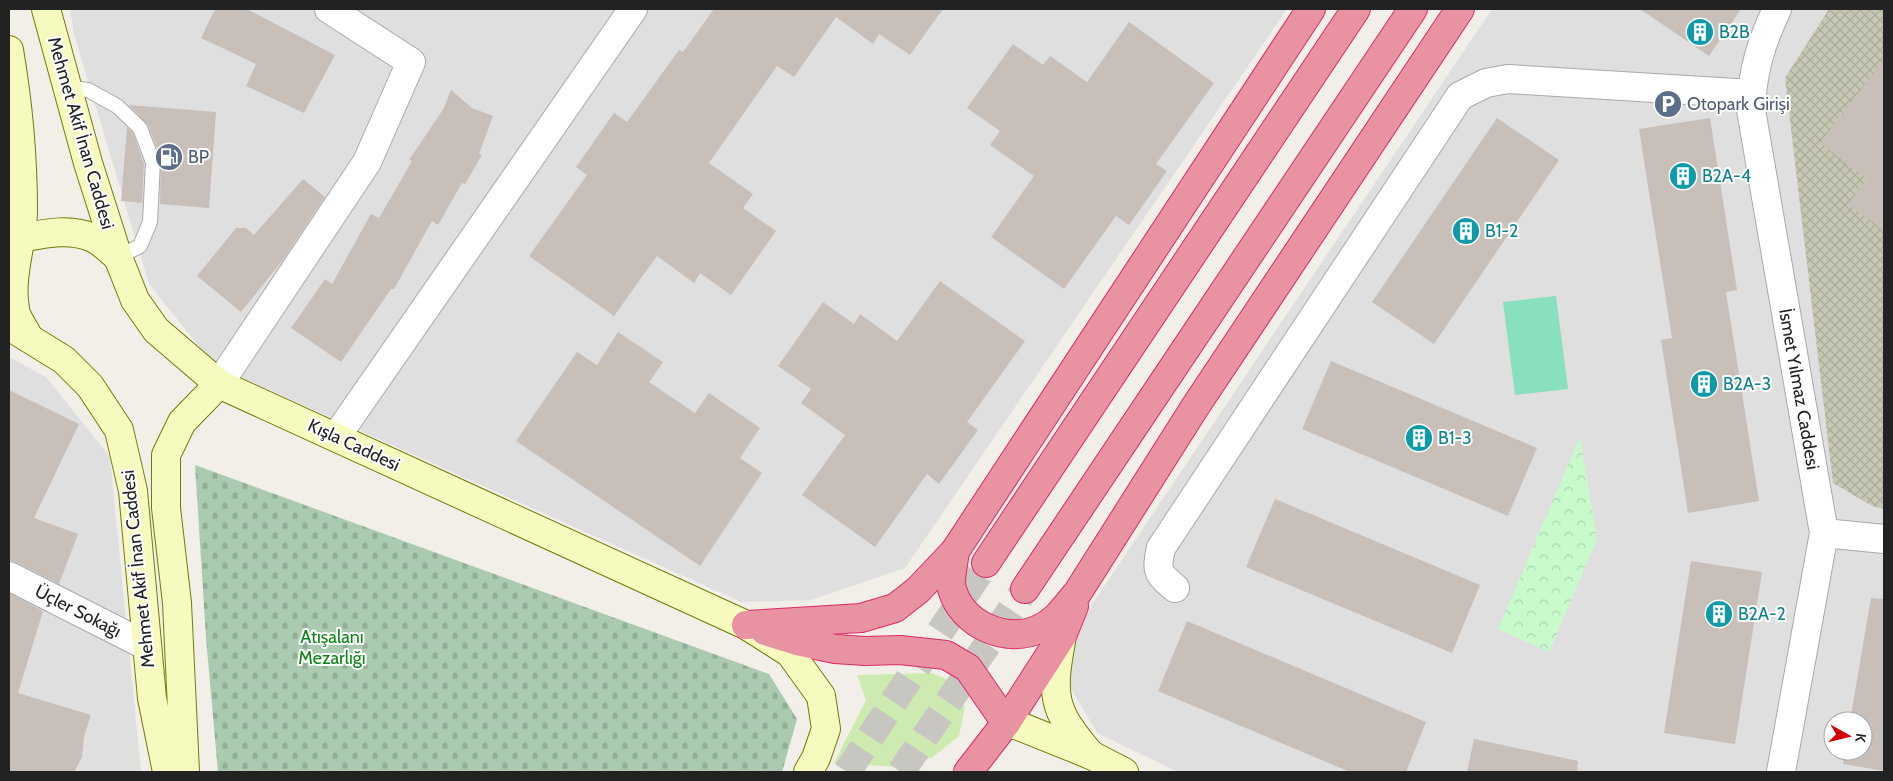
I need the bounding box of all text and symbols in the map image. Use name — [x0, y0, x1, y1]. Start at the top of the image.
building icon: B2B — [1685, 17, 1715, 47]
place label: B2B — [1719, 21, 1750, 43]
street label: Mehmet Akif İnan Caddesi — [43, 34, 119, 232]
parking icon: Otopark Girişi — [1653, 89, 1683, 119]
place label: Otopark Girişi — [1687, 93, 1790, 115]
fuel station icon: BP — [154, 142, 184, 172]
place label: BP — [188, 146, 209, 168]
building icon: B2A-4 — [1668, 161, 1698, 191]
place label: B2A-4 — [1702, 165, 1751, 187]
building icon: B1-2 — [1451, 216, 1481, 246]
place label: B1-2 — [1485, 220, 1518, 242]
street label: İsmet Yılmaz Caddesi — [1774, 307, 1824, 471]
building icon: B2A-3 — [1689, 369, 1719, 399]
place label: B2A-3 — [1723, 373, 1771, 395]
street label: Kışla Caddesi — [304, 414, 404, 476]
building icon: B1-3 — [1404, 423, 1434, 453]
place label: B1-3 — [1438, 427, 1472, 449]
street label: Mehmet Akif İnan Caddesi — [117, 469, 159, 669]
street label: Üçler Sokağı — [31, 580, 125, 642]
building icon: B2A-2 — [1704, 599, 1734, 629]
place label: B2A-2 — [1738, 603, 1786, 625]
park label: Atışalanı Mezarlığı — [298, 626, 366, 669]
north arrow — [1823, 711, 1873, 761]
text: K — [1851, 732, 1870, 744]

